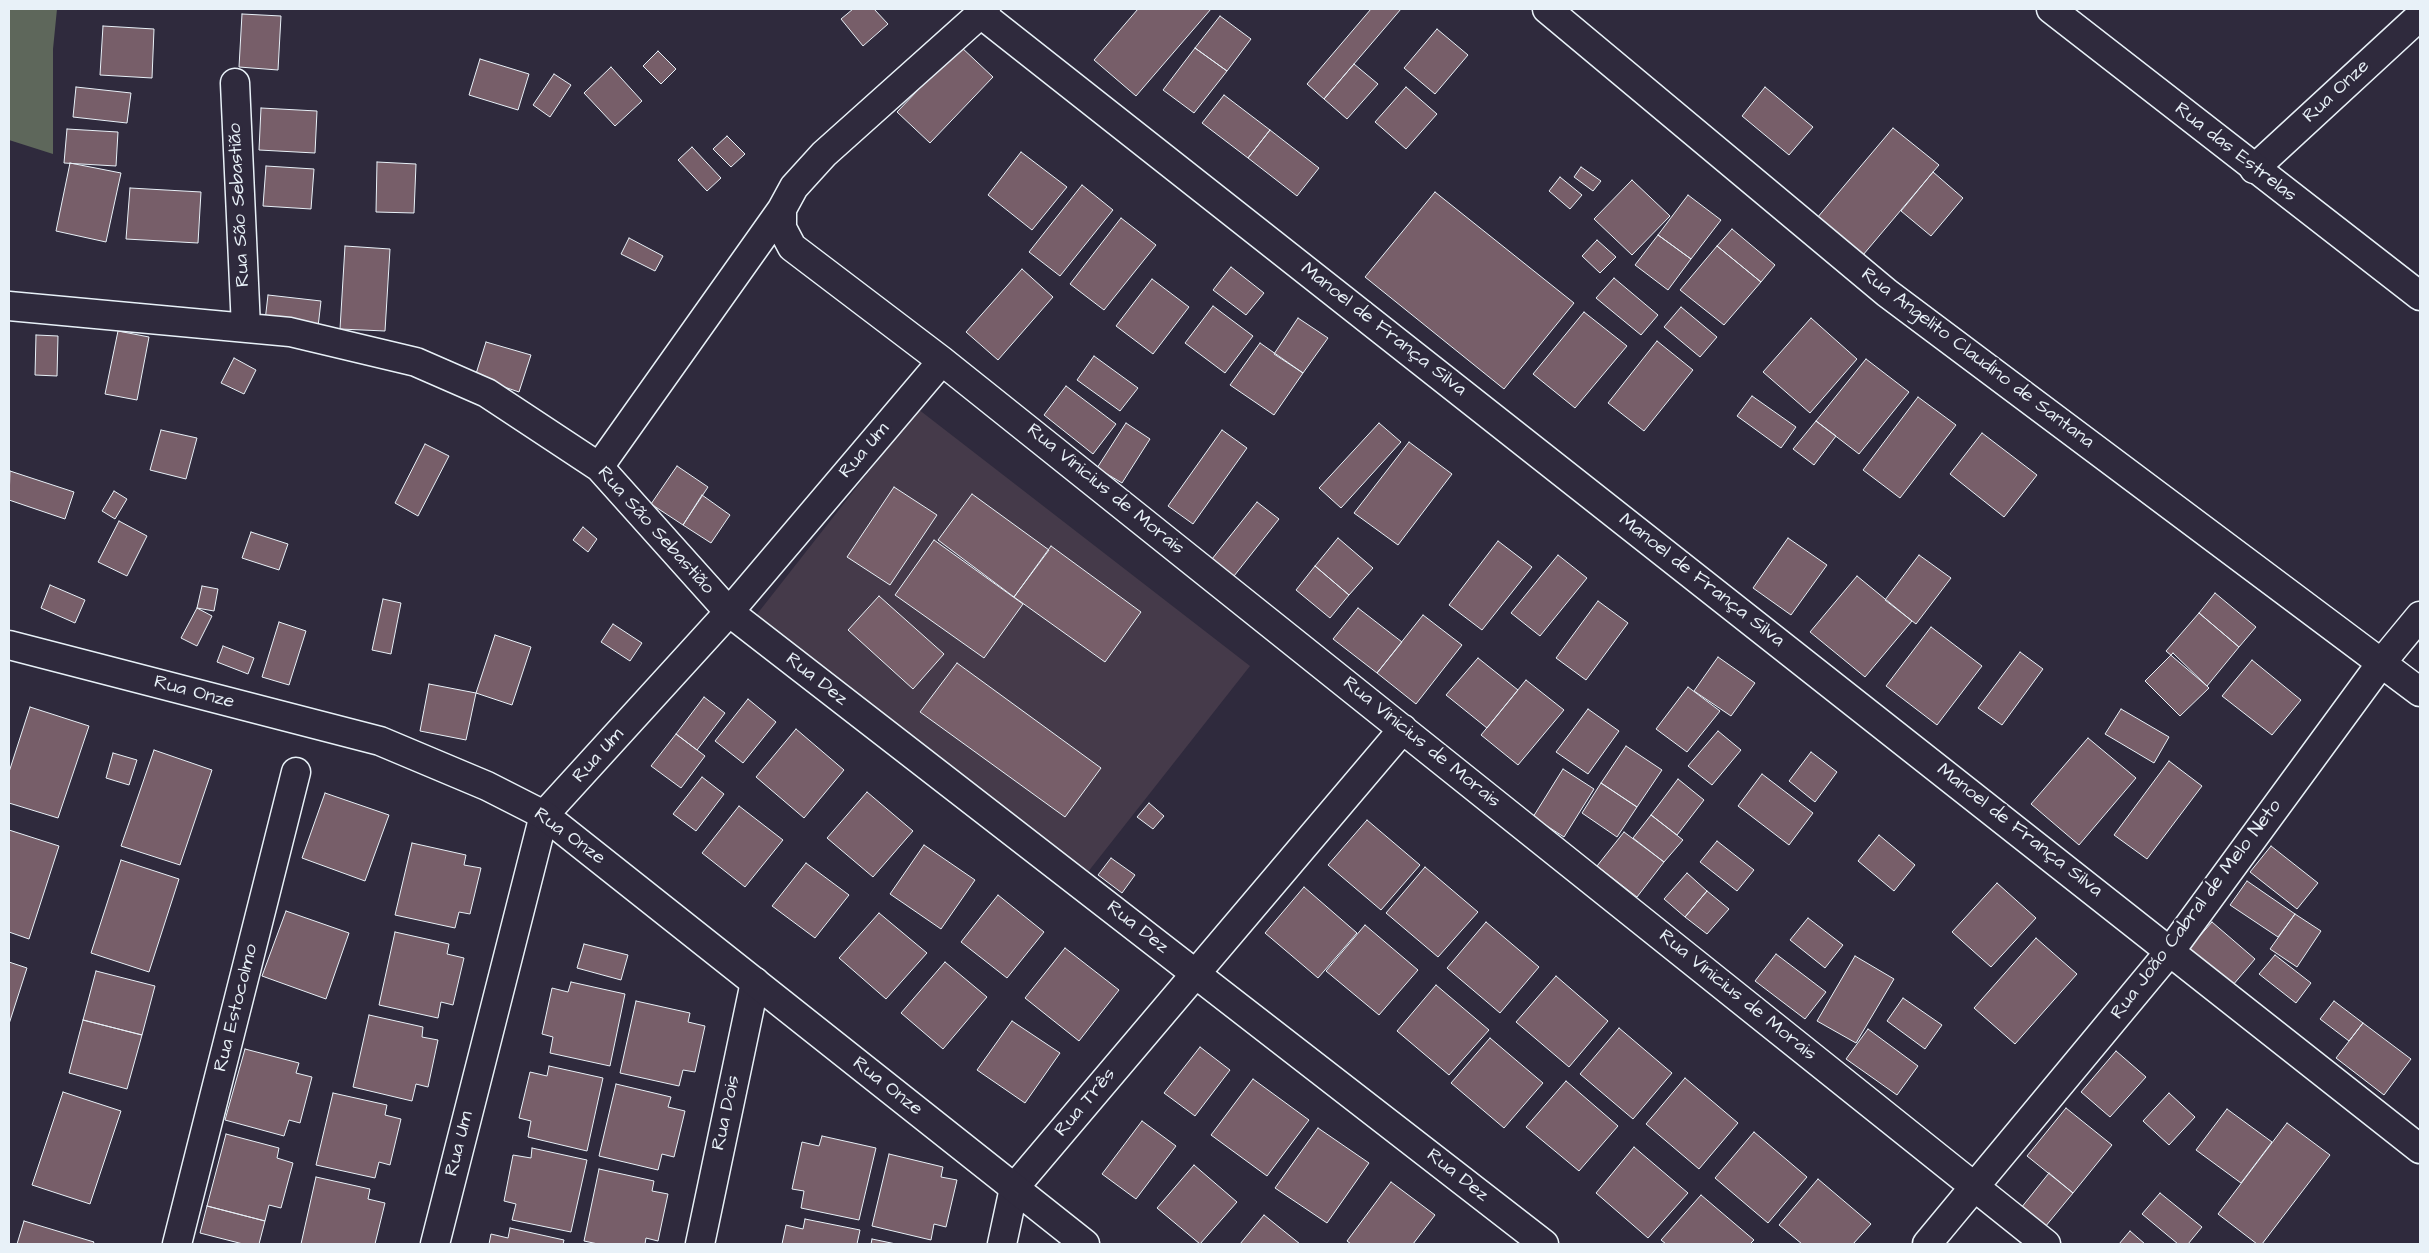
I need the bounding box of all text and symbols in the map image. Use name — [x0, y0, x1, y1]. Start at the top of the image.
street label: Rua Onze — [2299, 56, 2375, 128]
street label: Rua das Estrelas — [2169, 98, 2301, 208]
street label: Rua São Sebastião — [224, 123, 256, 287]
street label: Manoel de França Silva — [1296, 258, 1470, 402]
street label: Rua Angelito Claudino de Santana — [1856, 264, 2098, 454]
street label: Rua Um — [835, 418, 895, 484]
street label: Rua Vinicius de Morais — [1022, 419, 1188, 561]
street label: Rua São Sebastião — [592, 462, 718, 600]
street label: Manoel de França Silva — [1614, 509, 1788, 653]
street label: Rua Dez — [780, 649, 852, 711]
street label: Rua Onze — [151, 671, 237, 715]
street label: Rua Vinicius de Morais — [1338, 672, 1504, 814]
street label: Rua Um — [568, 724, 630, 788]
street label: Manoel de França Silva — [1932, 759, 2106, 903]
street label: Rua João Cabral de Melo Neto — [2107, 796, 2287, 1024]
street label: Rua Onze — [529, 804, 609, 870]
street label: Rua Dez — [1101, 897, 1173, 959]
street label: Rua Vinicius de Morais — [1654, 925, 1820, 1067]
street label: Rua Estocolmo — [210, 942, 264, 1074]
street label: Rua Onze — [848, 1053, 926, 1121]
street label: Rua Três — [1051, 1064, 1121, 1142]
street label: Rua Dois — [708, 1074, 746, 1152]
street label: Rua Um — [441, 1109, 479, 1179]
street label: Rua Dez — [1421, 1145, 1493, 1207]

